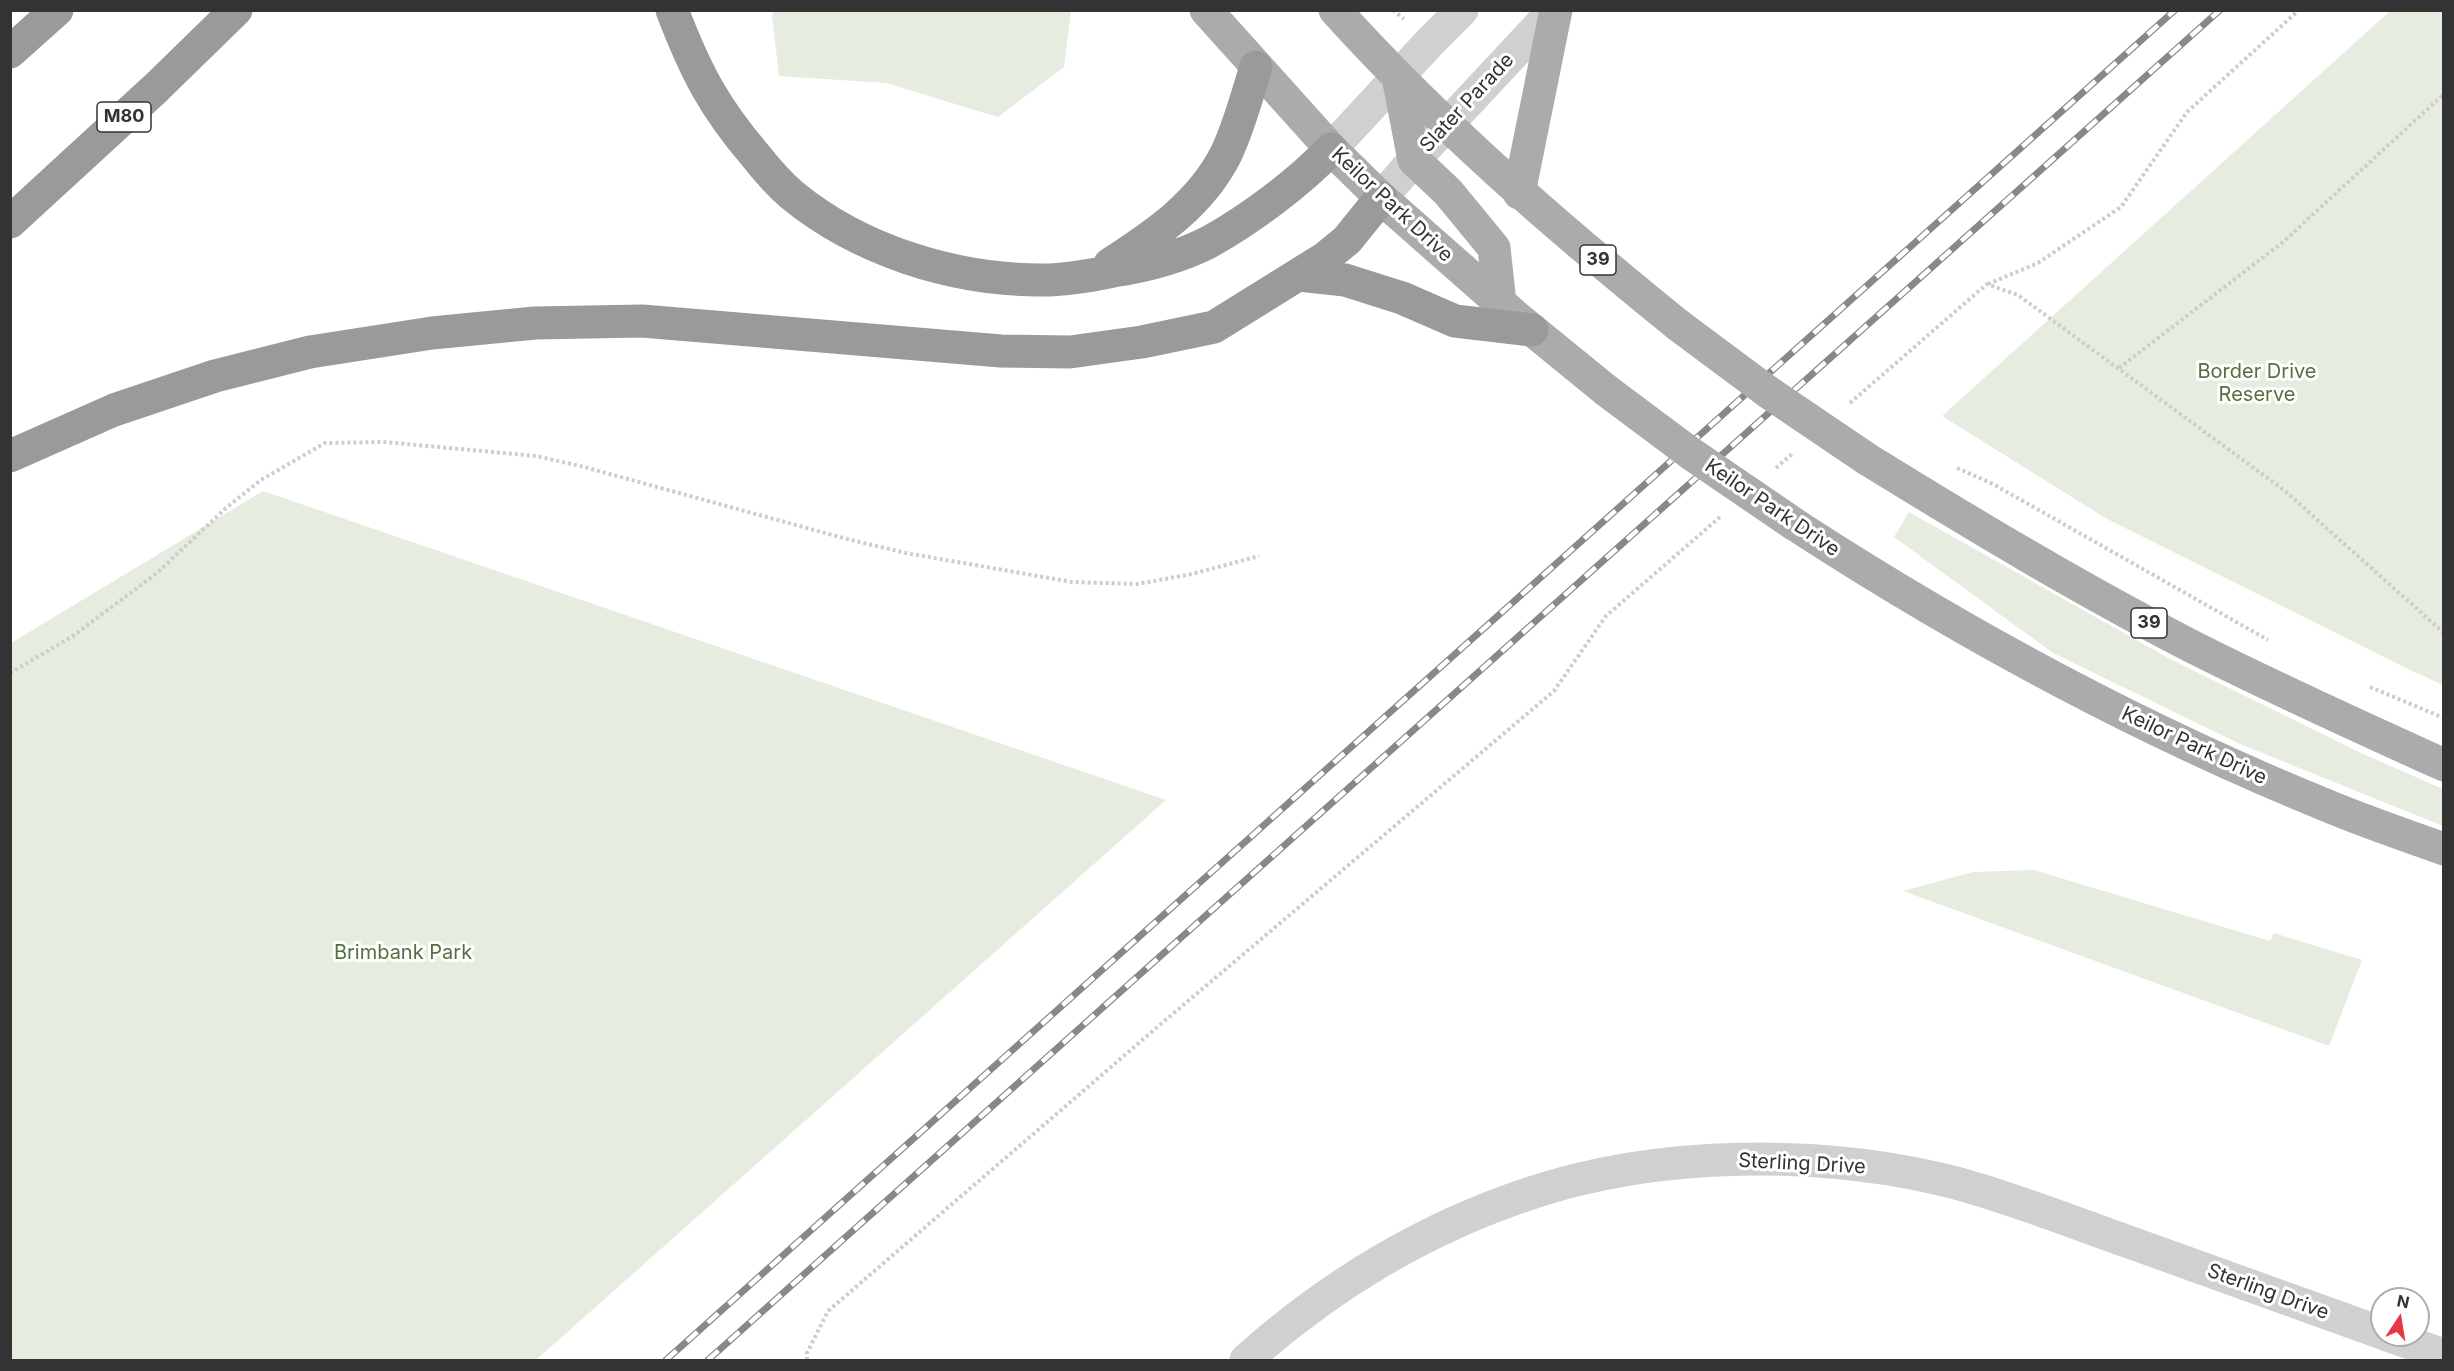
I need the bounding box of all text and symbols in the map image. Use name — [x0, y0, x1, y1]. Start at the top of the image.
street label: Slater Parade — [1415, 48, 1519, 158]
road number: M80 — [97, 102, 151, 132]
street label: Keilor Park Drive — [1326, 143, 1458, 267]
road number: 39 — [1580, 245, 1616, 275]
park label: Border Drive Reserve — [2198, 360, 2316, 407]
street label: Keilor Park Drive — [1700, 454, 1844, 562]
road number: 39 — [2131, 608, 2167, 638]
street label: Keilor Park Drive — [2118, 702, 2270, 790]
park label: Brimbank Park — [334, 941, 472, 965]
street label: Sterling Drive — [1738, 1149, 1866, 1179]
street label: Sterling Drive — [2204, 1259, 2332, 1325]
north arrow — [2370, 1287, 2430, 1347]
text: N — [2395, 1290, 2411, 1312]

